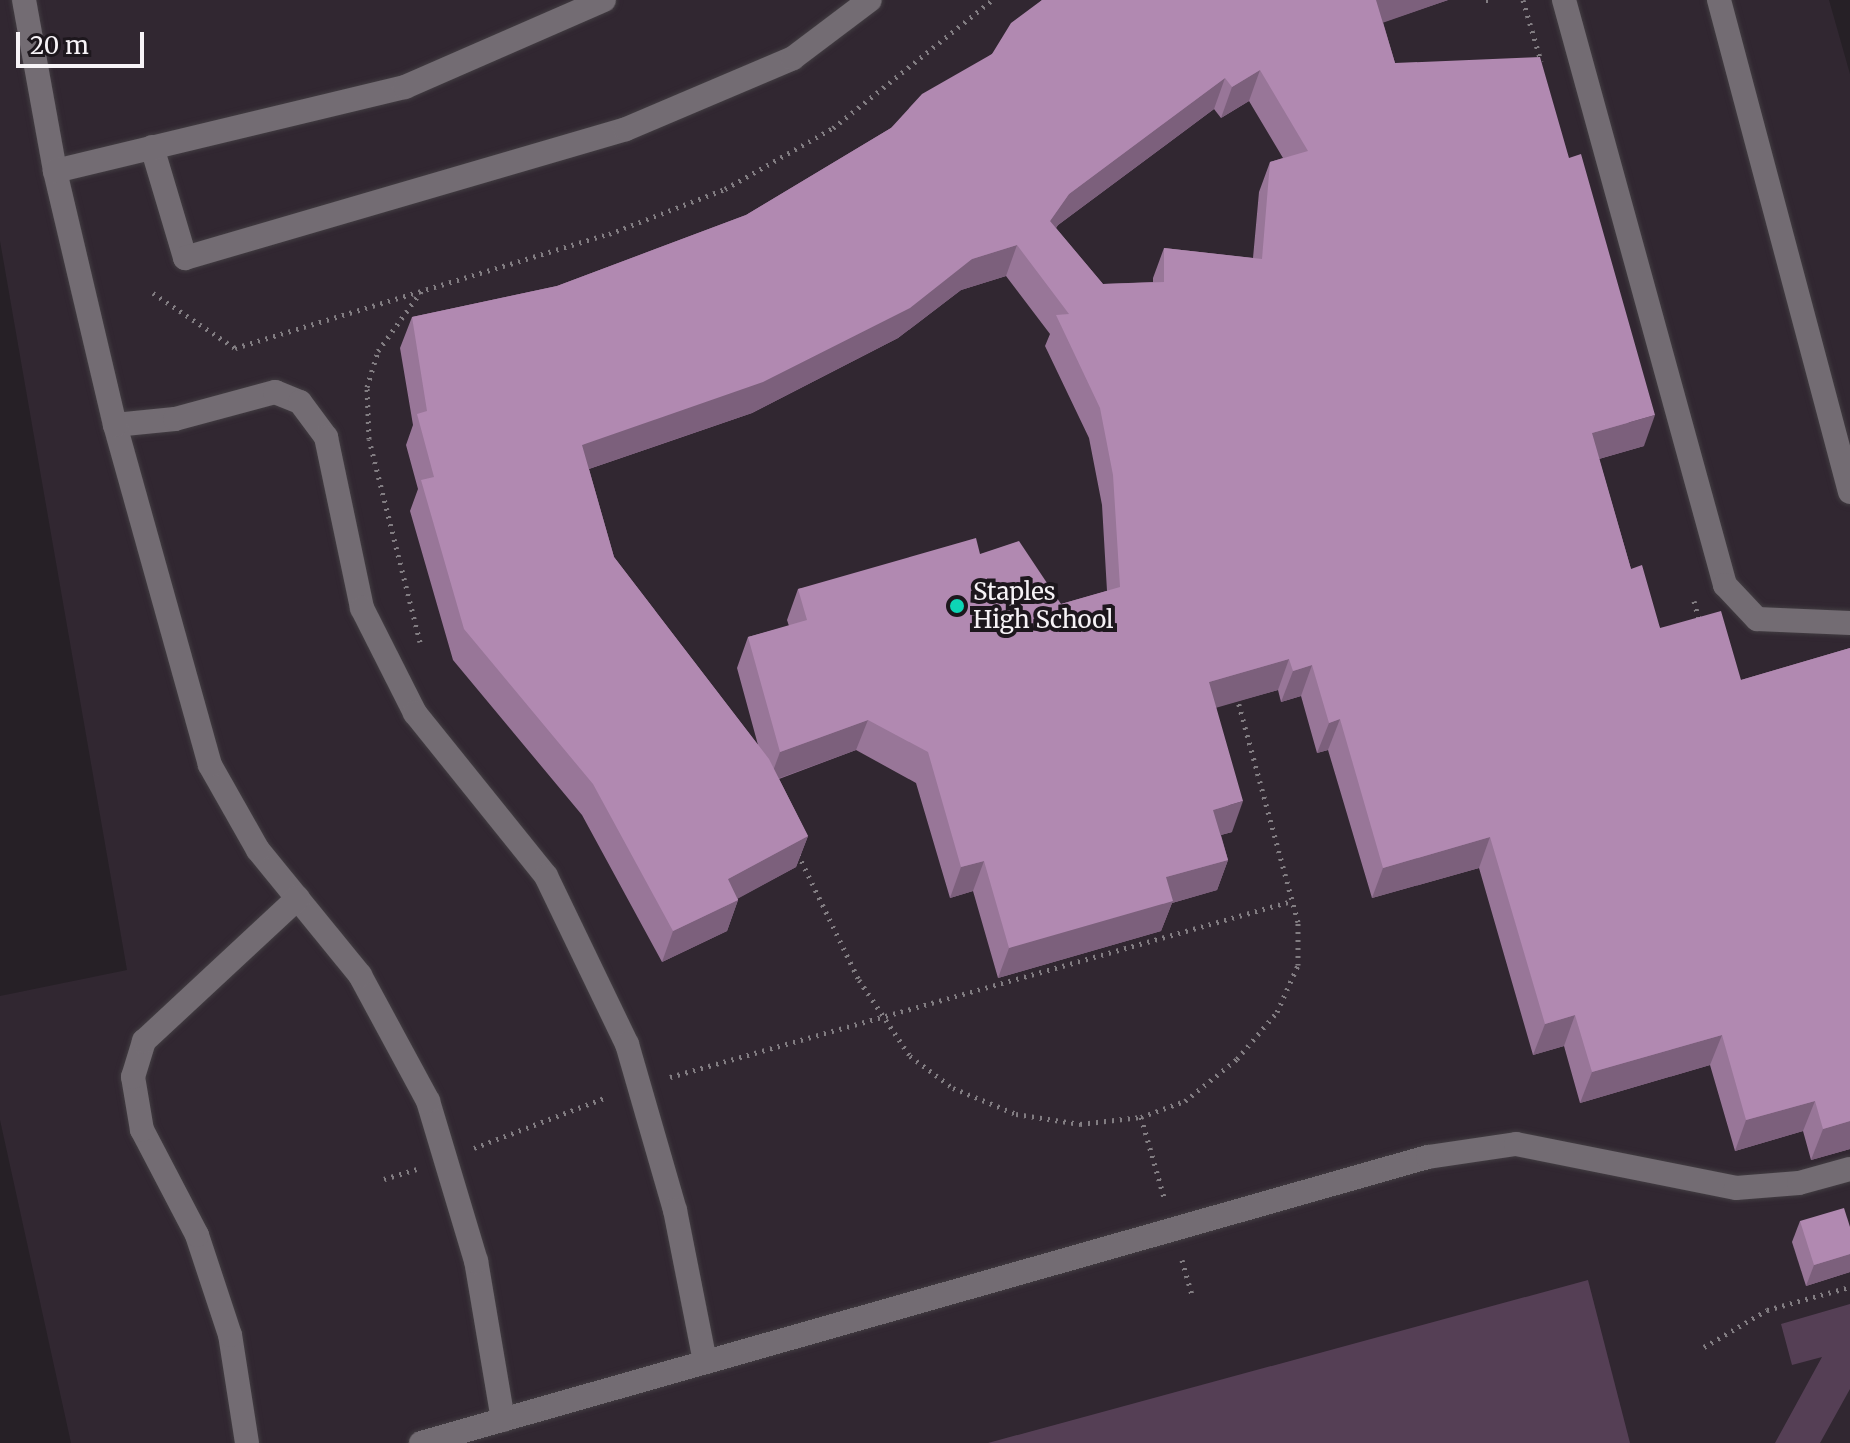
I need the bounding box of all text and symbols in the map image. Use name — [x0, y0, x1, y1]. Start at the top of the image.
scale bar — [20, 16, 148, 66]
text: 20 m — [30, 30, 89, 61]
place label: Staples High School — [973, 578, 1114, 634]
marker: Staples High School — [948, 597, 966, 615]

